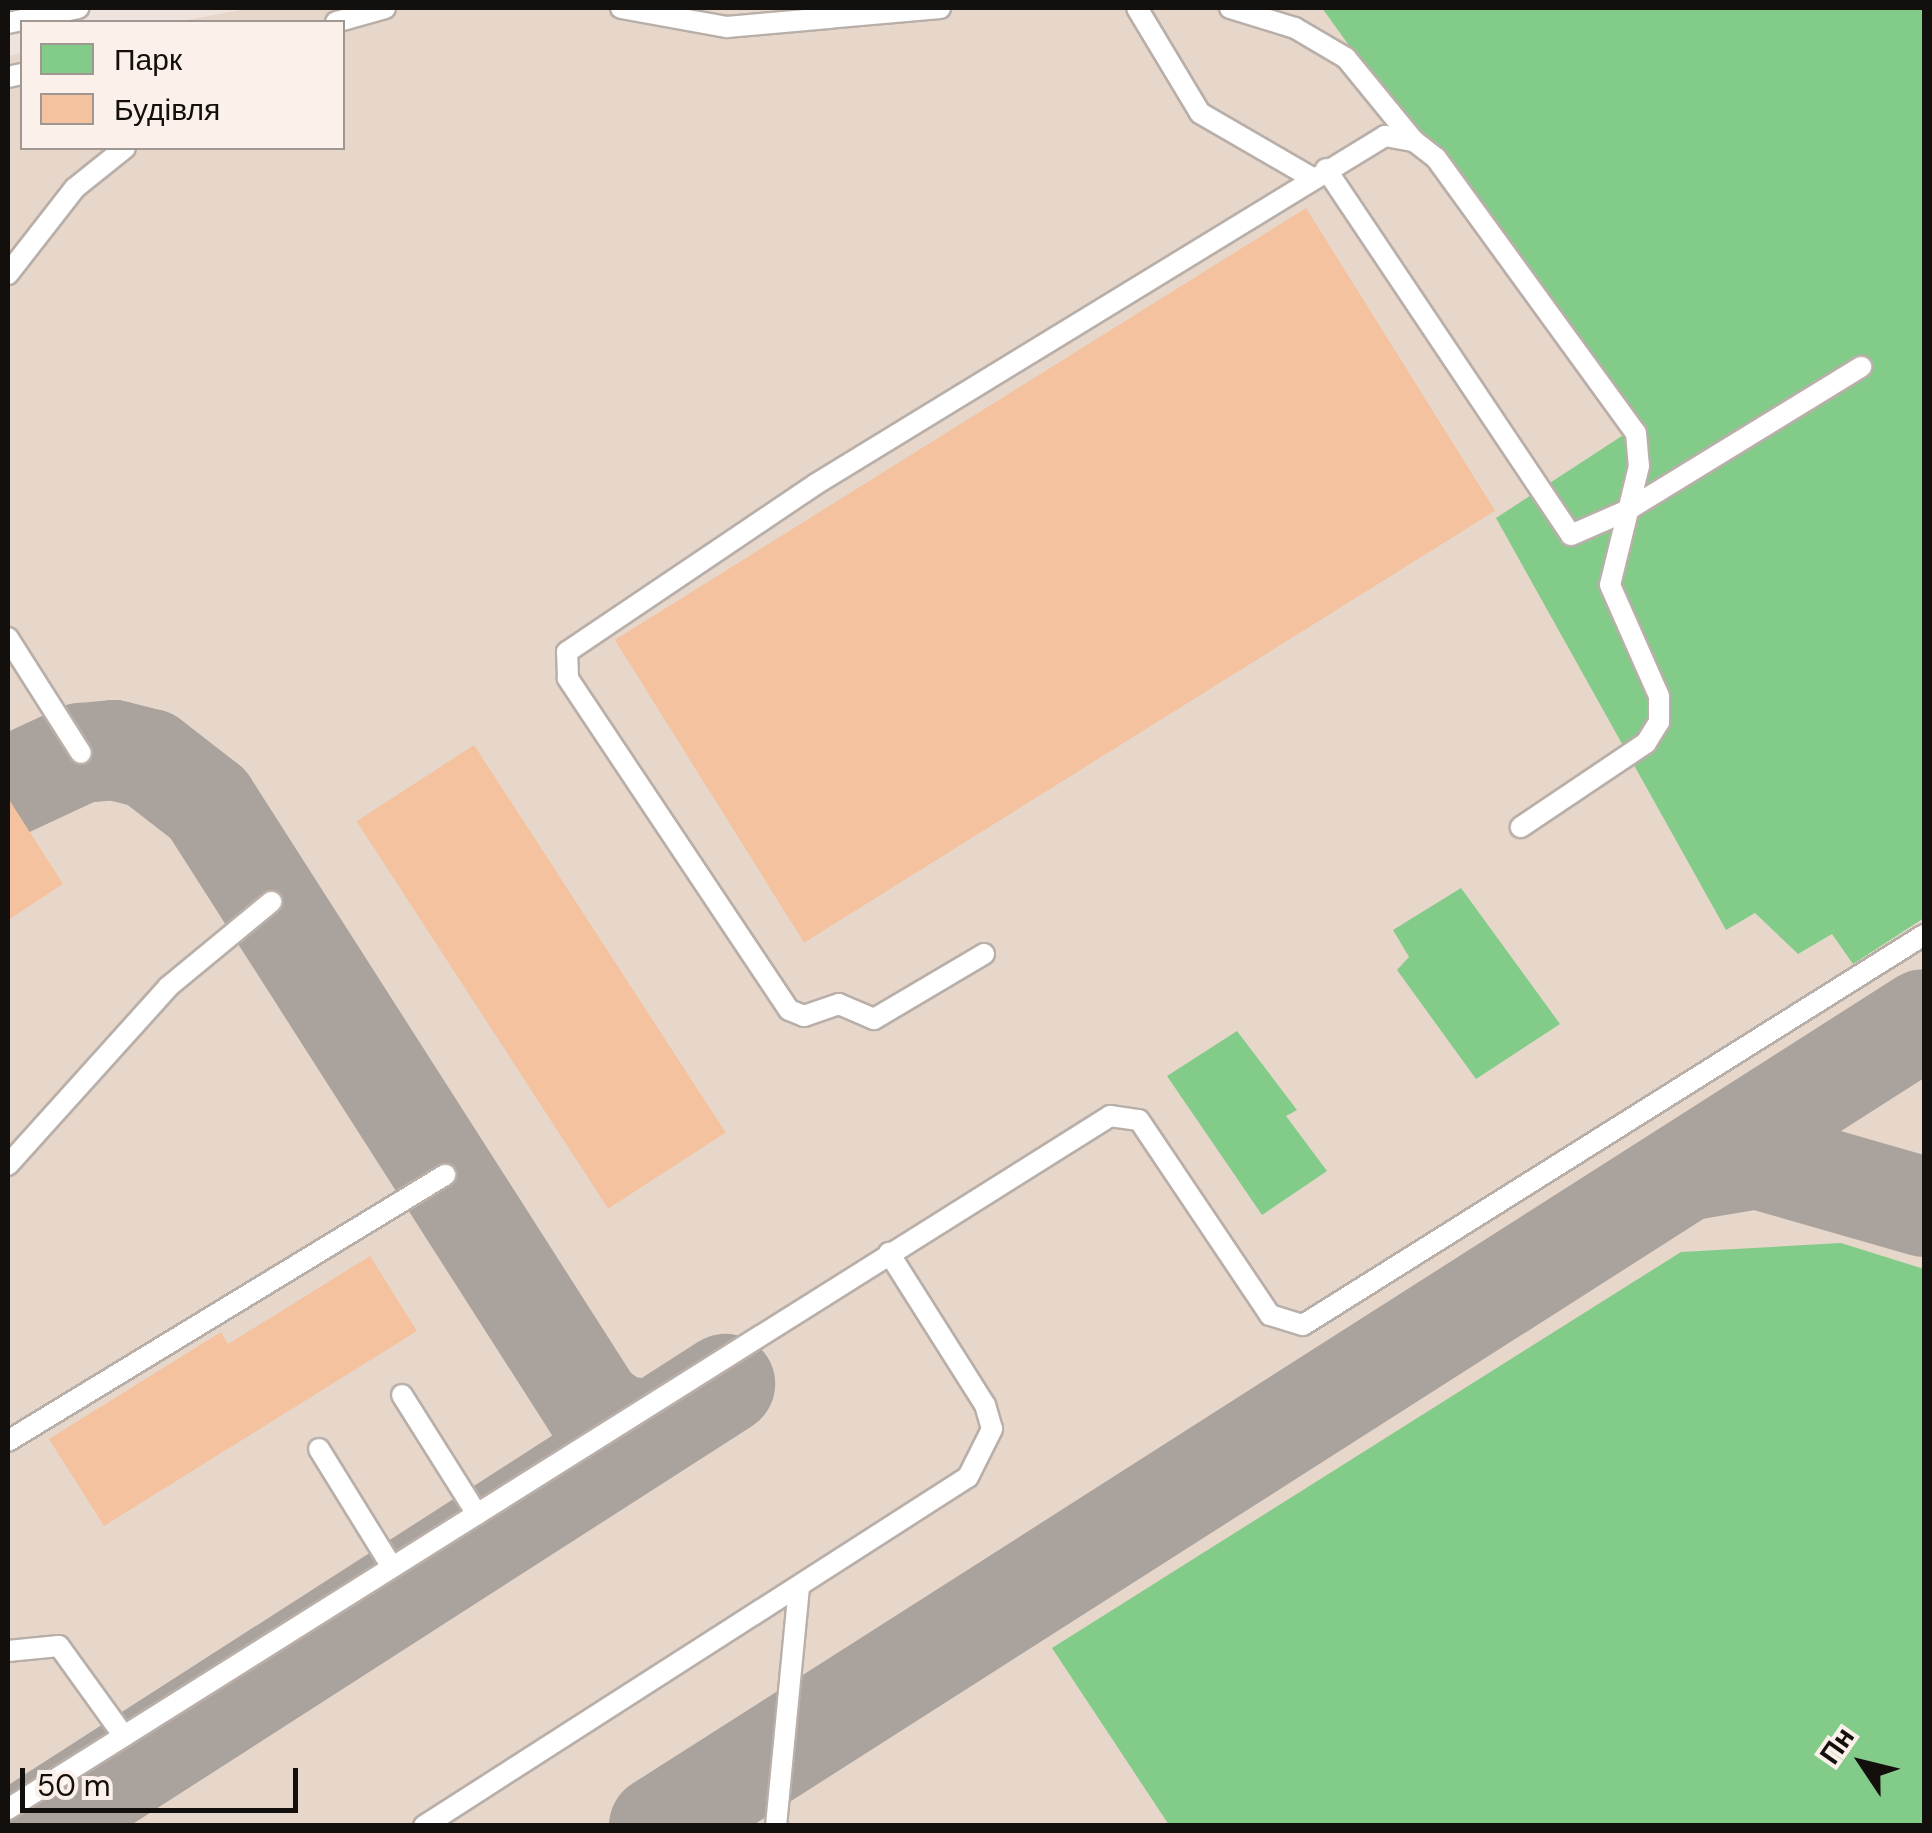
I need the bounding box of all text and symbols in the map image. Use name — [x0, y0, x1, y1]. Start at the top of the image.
legend — [20, 20, 345, 150]
text: Парк — [114, 40, 182, 79]
text: Будівля — [114, 90, 220, 129]
north arrow — [1812, 1713, 1912, 1813]
text: Пн — [1811, 1720, 1863, 1771]
scale bar — [25, 1748, 302, 1810]
text: 50 m — [37, 1766, 111, 1805]

